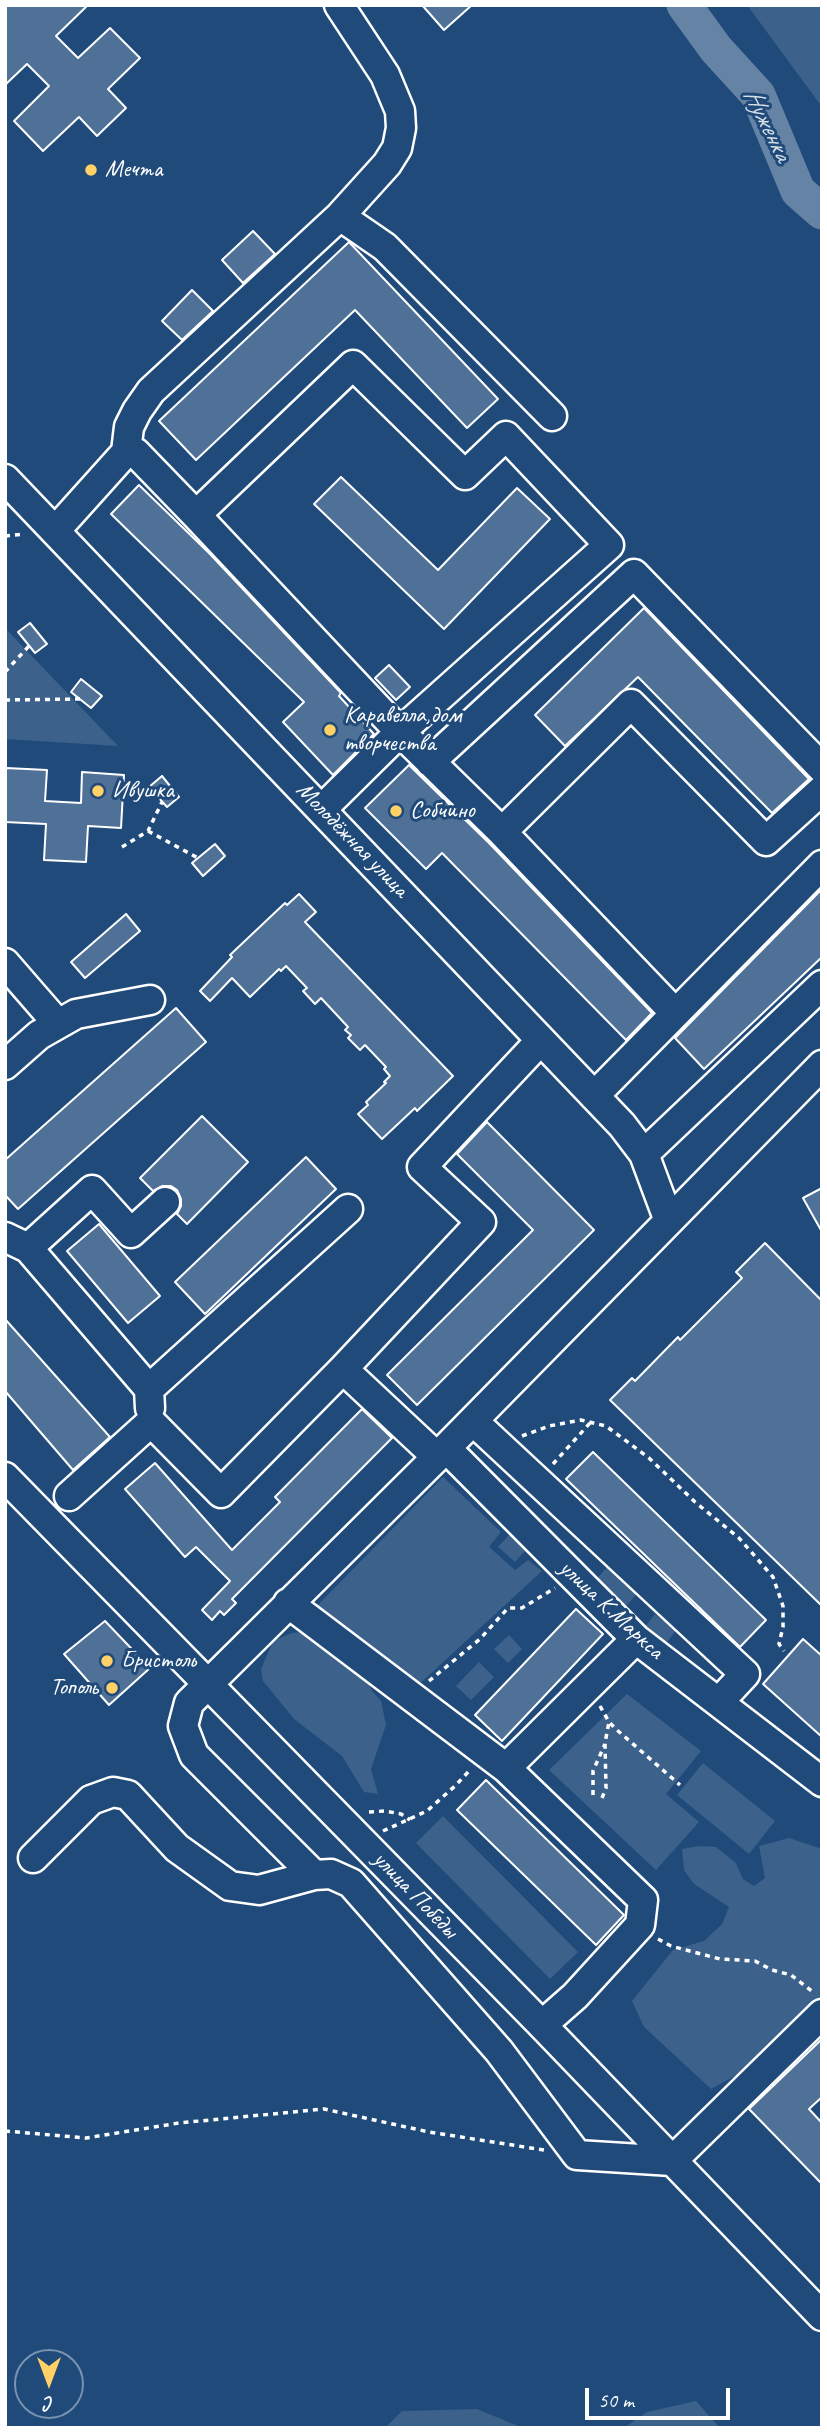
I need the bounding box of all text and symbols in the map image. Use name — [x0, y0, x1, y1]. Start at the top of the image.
water label: Нуженка — [736, 84, 798, 166]
place label: Мечта — [105, 156, 162, 184]
marker: Мечта — [83, 162, 99, 178]
place label: Каравелла,дом творчества — [344, 702, 461, 758]
marker: Каравелла,дом творчества — [322, 722, 338, 738]
street label: Молодёжная улица — [290, 776, 414, 904]
place label: Ивушка — [112, 777, 174, 805]
marker: Ивушка — [90, 783, 106, 799]
place label: Собчино — [410, 797, 475, 825]
marker: Собчино — [388, 803, 404, 819]
street label: улица К.Маркса — [553, 1554, 669, 1666]
place label: Бристоль — [121, 1647, 196, 1675]
marker: Бристоль — [99, 1653, 115, 1669]
place label: Тополь — [50, 1674, 98, 1702]
marker: Тополь — [104, 1680, 120, 1696]
street label: улица Победы — [366, 1845, 464, 1945]
north arrow — [14, 2349, 84, 2419]
scale bar — [589, 2374, 734, 2418]
text: 50 m — [598, 2387, 634, 2413]
text: С — [44, 2391, 54, 2415]

